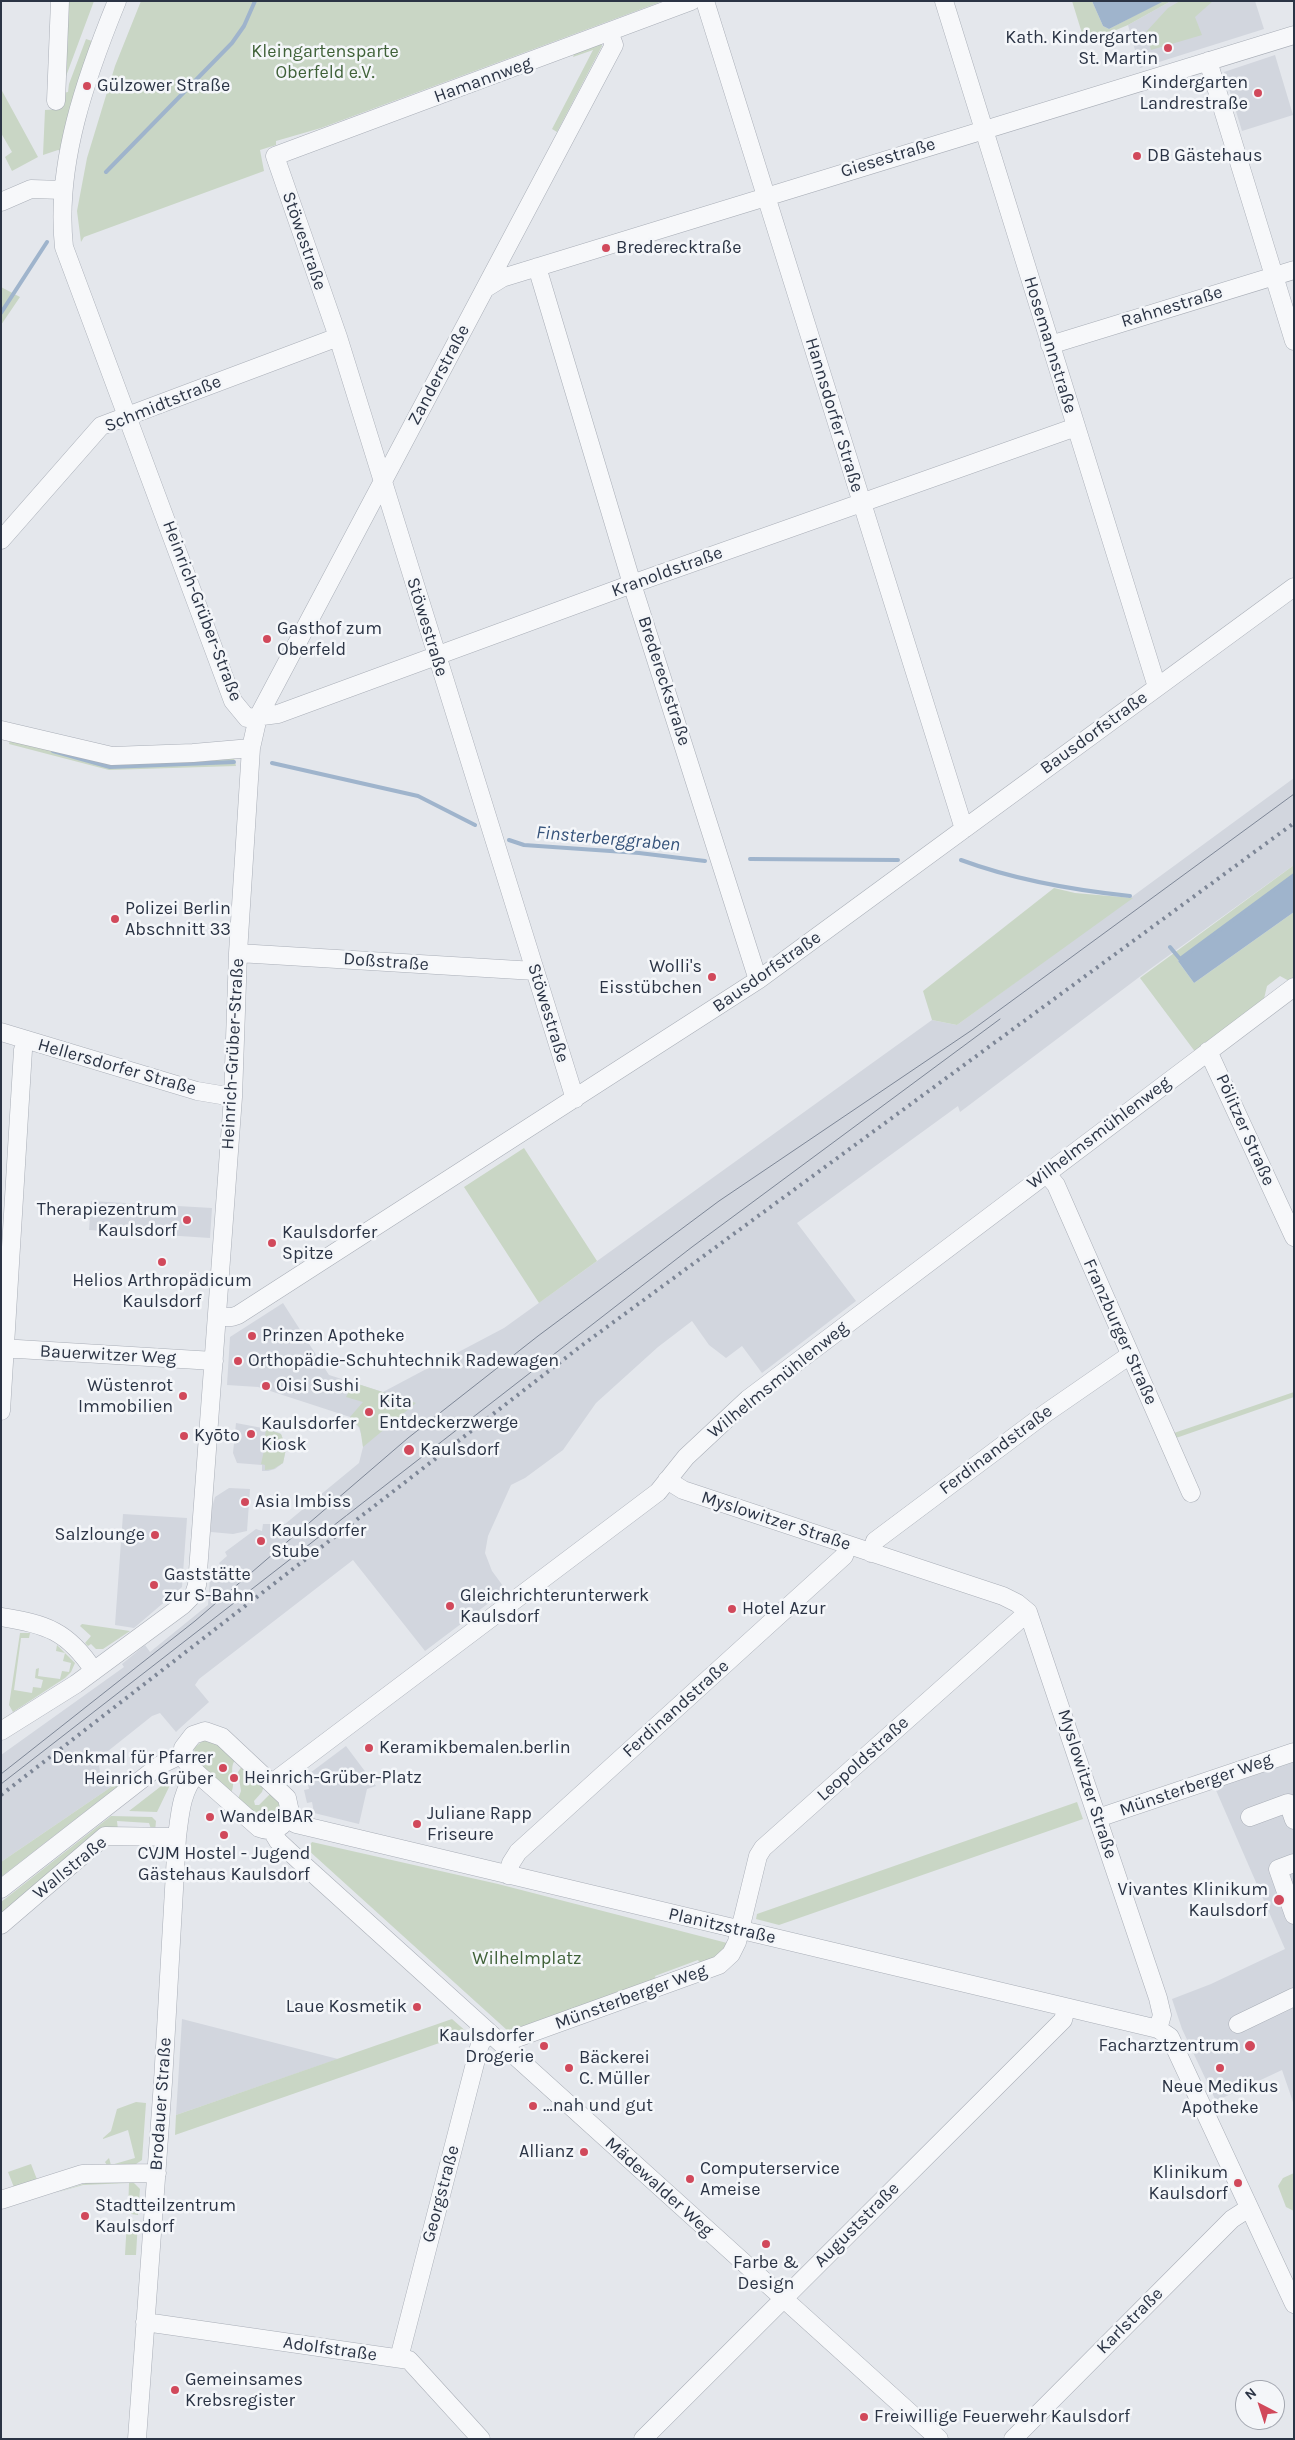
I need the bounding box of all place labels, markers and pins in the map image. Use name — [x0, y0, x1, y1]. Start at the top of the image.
place label: Kath. Kindergarten St. Martin — [1005, 27, 1158, 70]
marker: Kath. Kindergarten St. Martin — [1162, 42, 1174, 54]
place label: Kindergarten Landrestraße — [1139, 72, 1248, 115]
place label: Gülzower Straße — [97, 75, 230, 97]
marker: Gülzower Straße — [81, 80, 93, 92]
marker: Kindergarten Landrestraße — [1252, 87, 1264, 99]
place label: DB Gästehaus — [1147, 145, 1262, 167]
marker: DB Gästehaus — [1131, 150, 1143, 162]
place label: Brederecktraße — [616, 237, 741, 259]
marker: Brederecktraße — [600, 242, 612, 254]
place label: Gasthof zum Oberfeld — [277, 618, 382, 660]
marker: Gasthof zum Oberfeld — [261, 633, 273, 645]
place label: Polizei Berlin Abschnitt 33 — [125, 898, 231, 941]
marker: Polizei Berlin Abschnitt 33 — [109, 913, 121, 925]
place label: Wolli's Eisstübchen — [599, 956, 702, 999]
marker: Wolli's Eisstübchen — [706, 971, 718, 983]
place label: Therapiezentrum Kaulsdorf — [37, 1199, 177, 1242]
marker: Therapiezentrum Kaulsdorf — [181, 1214, 193, 1226]
place label: Kaulsdorfer Spitze — [282, 1222, 377, 1264]
marker: Kaulsdorfer Spitze — [266, 1237, 278, 1249]
marker: Helios Arthropädicum Kaulsdorf — [156, 1256, 168, 1268]
place label: Helios Arthropädicum Kaulsdorf — [72, 1270, 252, 1312]
place label: Prinzen Apotheke — [262, 1325, 405, 1347]
marker: Prinzen Apotheke — [246, 1330, 258, 1342]
place label: Orthopädie-Schuhtechnik Radewagen — [248, 1350, 559, 1372]
marker: Orthopädie-Schuhtechnik Radewagen — [232, 1355, 244, 1367]
place label: Wüstenrot Immobilien — [78, 1375, 173, 1418]
place label: Oisi Sushi — [276, 1375, 360, 1397]
marker: Oisi Sushi — [260, 1380, 272, 1392]
marker: Wüstenrot Immobilien — [177, 1390, 189, 1402]
place label: Kita Entdeckerzwerge — [379, 1391, 518, 1434]
marker: Kita Entdeckerzwerge — [363, 1406, 375, 1418]
place label: Kaulsdorfer Kiosk — [261, 1413, 356, 1456]
place label: Kyōto — [194, 1425, 240, 1447]
marker: Kaulsdorfer Kiosk — [245, 1428, 257, 1440]
marker: Kyōto — [178, 1430, 190, 1442]
place label: Kaulsdorf — [420, 1439, 499, 1461]
marker: Kaulsdorf — [402, 1443, 416, 1457]
place label: Asia Imbiss — [255, 1491, 351, 1513]
marker: Asia Imbiss — [239, 1496, 251, 1508]
place label: Kaulsdorfer Stube — [271, 1520, 366, 1562]
place label: Salzlounge — [55, 1524, 145, 1546]
marker: Salzlounge — [149, 1529, 161, 1541]
marker: Kaulsdorfer Stube — [255, 1535, 267, 1547]
place label: Gaststätte zur S-Bahn — [164, 1564, 254, 1606]
marker: Gaststätte zur S-Bahn — [148, 1579, 160, 1591]
place label: Gleichrichterunterwerk Kaulsdorf — [460, 1585, 649, 1628]
place label: Hotel Azur — [742, 1598, 825, 1620]
marker: Gleichrichterunterwerk Kaulsdorf — [444, 1600, 456, 1612]
marker: Hotel Azur — [726, 1603, 738, 1615]
place label: Keramikbemalen.berlin — [379, 1737, 571, 1759]
marker: Keramikbemalen.berlin — [363, 1742, 375, 1754]
place label: Denkmal für Pfarrer Heinrich Grüber — [52, 1747, 213, 1790]
marker: Denkmal für Pfarrer Heinrich Grüber — [217, 1762, 229, 1774]
place label: Heinrich-Grüber-Platz — [244, 1767, 422, 1789]
marker: Heinrich-Grüber-Platz — [228, 1772, 240, 1784]
place label: Juliane Rapp Friseure — [427, 1803, 532, 1846]
place label: WandelBAR — [220, 1806, 314, 1828]
marker: WandelBAR — [204, 1811, 216, 1823]
marker: Juliane Rapp Friseure — [411, 1818, 423, 1830]
marker: CVJM Hostel - Jugend Gästehaus Kaulsdorf — [218, 1829, 230, 1841]
place label: CVJM Hostel - Jugend Gästehaus Kaulsdorf — [138, 1843, 310, 1886]
place label: Vivantes Klinikum Kaulsdorf — [1118, 1879, 1268, 1922]
marker: Vivantes Klinikum Kaulsdorf — [1272, 1893, 1286, 1907]
place label: Laue Kosmetik — [286, 1996, 407, 2018]
marker: Laue Kosmetik — [411, 2001, 423, 2013]
place label: Kaulsdorfer Drogerie — [439, 2025, 534, 2068]
place label: Facharztzentrum — [1099, 2035, 1239, 2057]
marker: Facharztzentrum — [1243, 2039, 1257, 2053]
marker: Kaulsdorfer Drogerie — [538, 2040, 550, 2052]
place label: Bäckerei C. Müller — [579, 2047, 650, 2090]
marker: Bäckerei C. Müller — [563, 2062, 575, 2074]
marker: Neue Medikus Apotheke — [1214, 2062, 1226, 2074]
place label: Neue Medikus Apotheke — [1162, 2076, 1278, 2118]
place label: ...nah und gut — [543, 2095, 653, 2117]
marker: ...nah und gut — [527, 2100, 539, 2112]
place label: Allianz — [519, 2141, 574, 2163]
marker: Allianz — [578, 2146, 590, 2158]
place label: Computerservice Ameise — [700, 2158, 840, 2200]
place label: Klinikum Kaulsdorf — [1149, 2162, 1228, 2204]
marker: Computerservice Ameise — [684, 2173, 696, 2185]
marker: Klinikum Kaulsdorf — [1232, 2177, 1244, 2189]
place label: Stadtteilzentrum Kaulsdorf — [95, 2195, 236, 2238]
marker: Stadtteilzentrum Kaulsdorf — [79, 2210, 91, 2222]
marker: Farbe & Design — [760, 2238, 772, 2250]
place label: Farbe & Design — [733, 2252, 799, 2294]
place label: Gemeinsames Krebsregister — [185, 2369, 303, 2412]
marker: Gemeinsames Krebsregister — [169, 2384, 181, 2396]
place label: Freiwillige Feuerwehr Kaulsdorf — [874, 2406, 1130, 2428]
marker: Freiwillige Feuerwehr Kaulsdorf — [858, 2411, 870, 2423]

